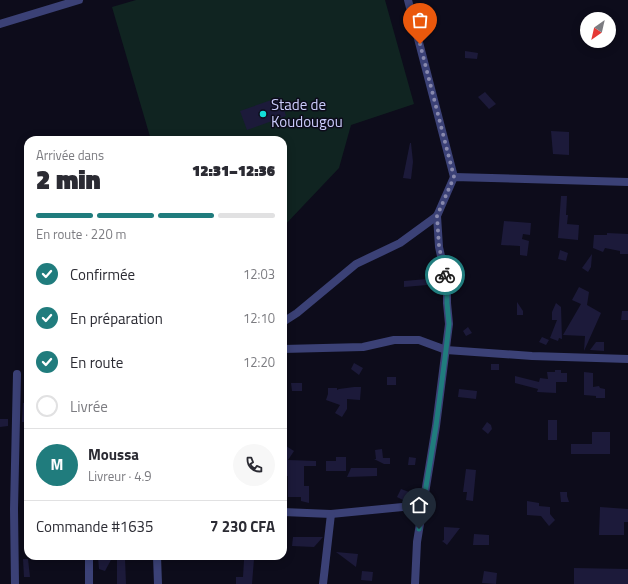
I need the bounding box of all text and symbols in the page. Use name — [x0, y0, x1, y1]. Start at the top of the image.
pin — [403, 3, 437, 44]
icon: bag — [409, 9, 431, 31]
north arrow — [580, 12, 616, 48]
map controls — [580, 12, 616, 48]
place label: Stade de Koudougou — [271, 93, 343, 133]
marker: Stade de Koudougou — [258, 109, 268, 119]
text: Arrivée dans — [36, 145, 104, 165]
text: 12:31–12:36 — [192, 159, 275, 182]
text: 2 min — [36, 160, 101, 199]
text: En route · 220 m — [36, 224, 126, 244]
courier — [425, 255, 465, 295]
icon: check — [36, 263, 58, 285]
text: Confirmée — [70, 263, 135, 286]
text: 12:03 — [243, 264, 275, 284]
icon: bike — [434, 264, 456, 286]
icon: check — [36, 307, 58, 329]
text: En préparation — [70, 307, 163, 330]
text: 12:10 — [243, 308, 275, 328]
icon: check — [36, 351, 58, 373]
text: En route — [70, 351, 123, 374]
text: 12:20 — [243, 352, 275, 372]
text: Livrée — [70, 395, 108, 418]
text: Moussa — [88, 443, 139, 466]
button: phone — [233, 444, 275, 486]
text: M — [51, 453, 63, 476]
text: Livreur · 4.9 — [88, 466, 152, 486]
pin — [402, 488, 436, 529]
icon: home — [408, 494, 430, 516]
text: Commande #1635 — [36, 515, 153, 538]
text: 7 230 CFA — [210, 515, 275, 538]

